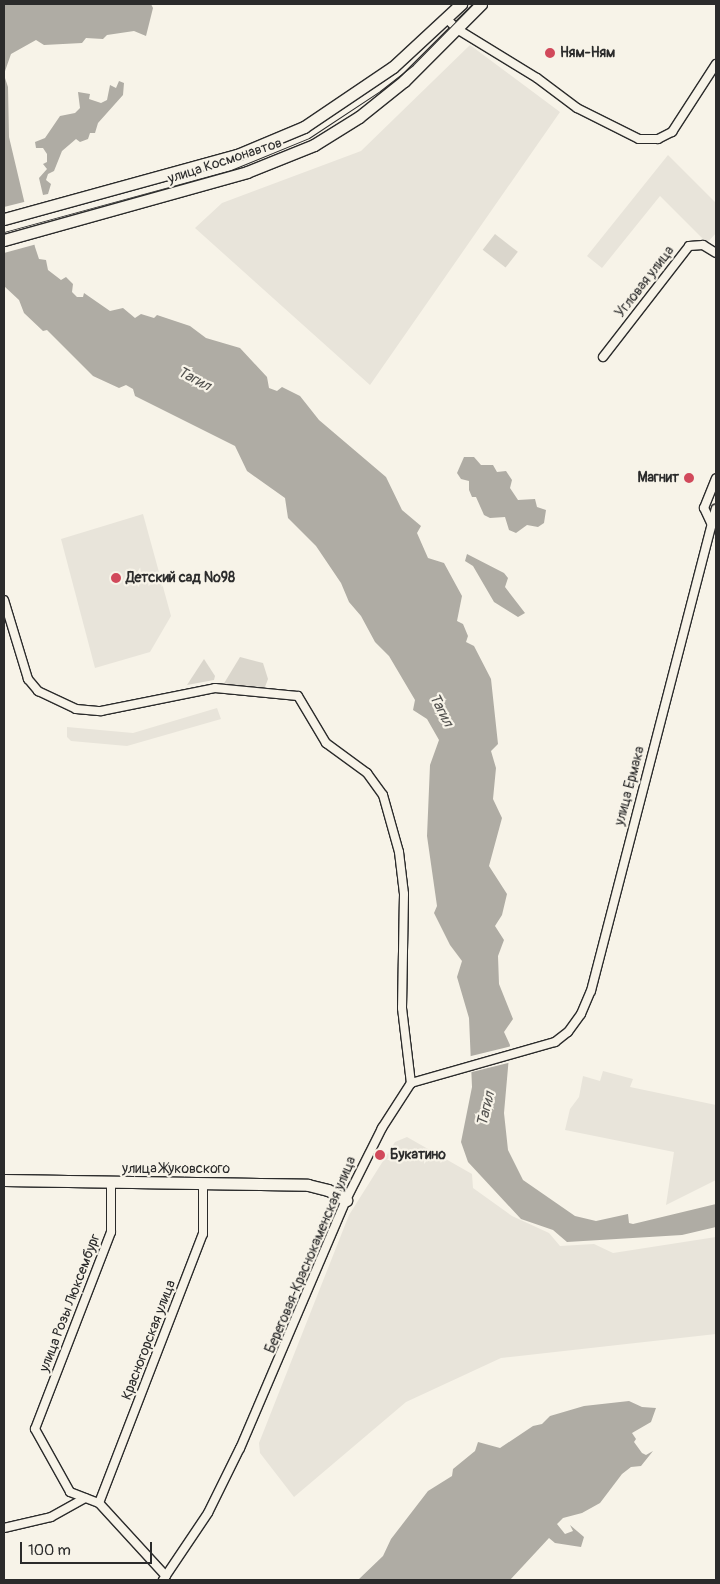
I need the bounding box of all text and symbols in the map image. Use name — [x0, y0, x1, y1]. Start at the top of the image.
place label: Ням-Ням — [560, 45, 615, 61]
marker: Ням-Ням — [544, 47, 556, 59]
street label: улица Космонавтов — [166, 135, 284, 187]
street label: Угловая улица — [612, 243, 678, 321]
water label: Тагил — [174, 363, 214, 395]
place label: Магнит — [637, 470, 679, 486]
marker: Магнит — [683, 472, 695, 484]
place label: Детский сад №98 — [126, 570, 235, 586]
marker: Детский сад №98 — [110, 572, 122, 584]
water label: Тагил — [425, 690, 457, 730]
street label: улица Ермака — [611, 745, 649, 827]
water label: Тагил — [473, 1090, 499, 1128]
place label: Букатино — [390, 1147, 446, 1163]
marker: Букатино — [374, 1149, 386, 1161]
street label: Береговая-Краснокаменская улица — [262, 1154, 360, 1356]
street label: улица Жуковского — [122, 1161, 230, 1177]
street label: улица Розы Люксембург — [36, 1232, 104, 1374]
street label: Красногорская улица — [118, 1278, 180, 1402]
scale bar — [22, 1532, 155, 1564]
text: 100 m — [28, 1541, 71, 1560]

